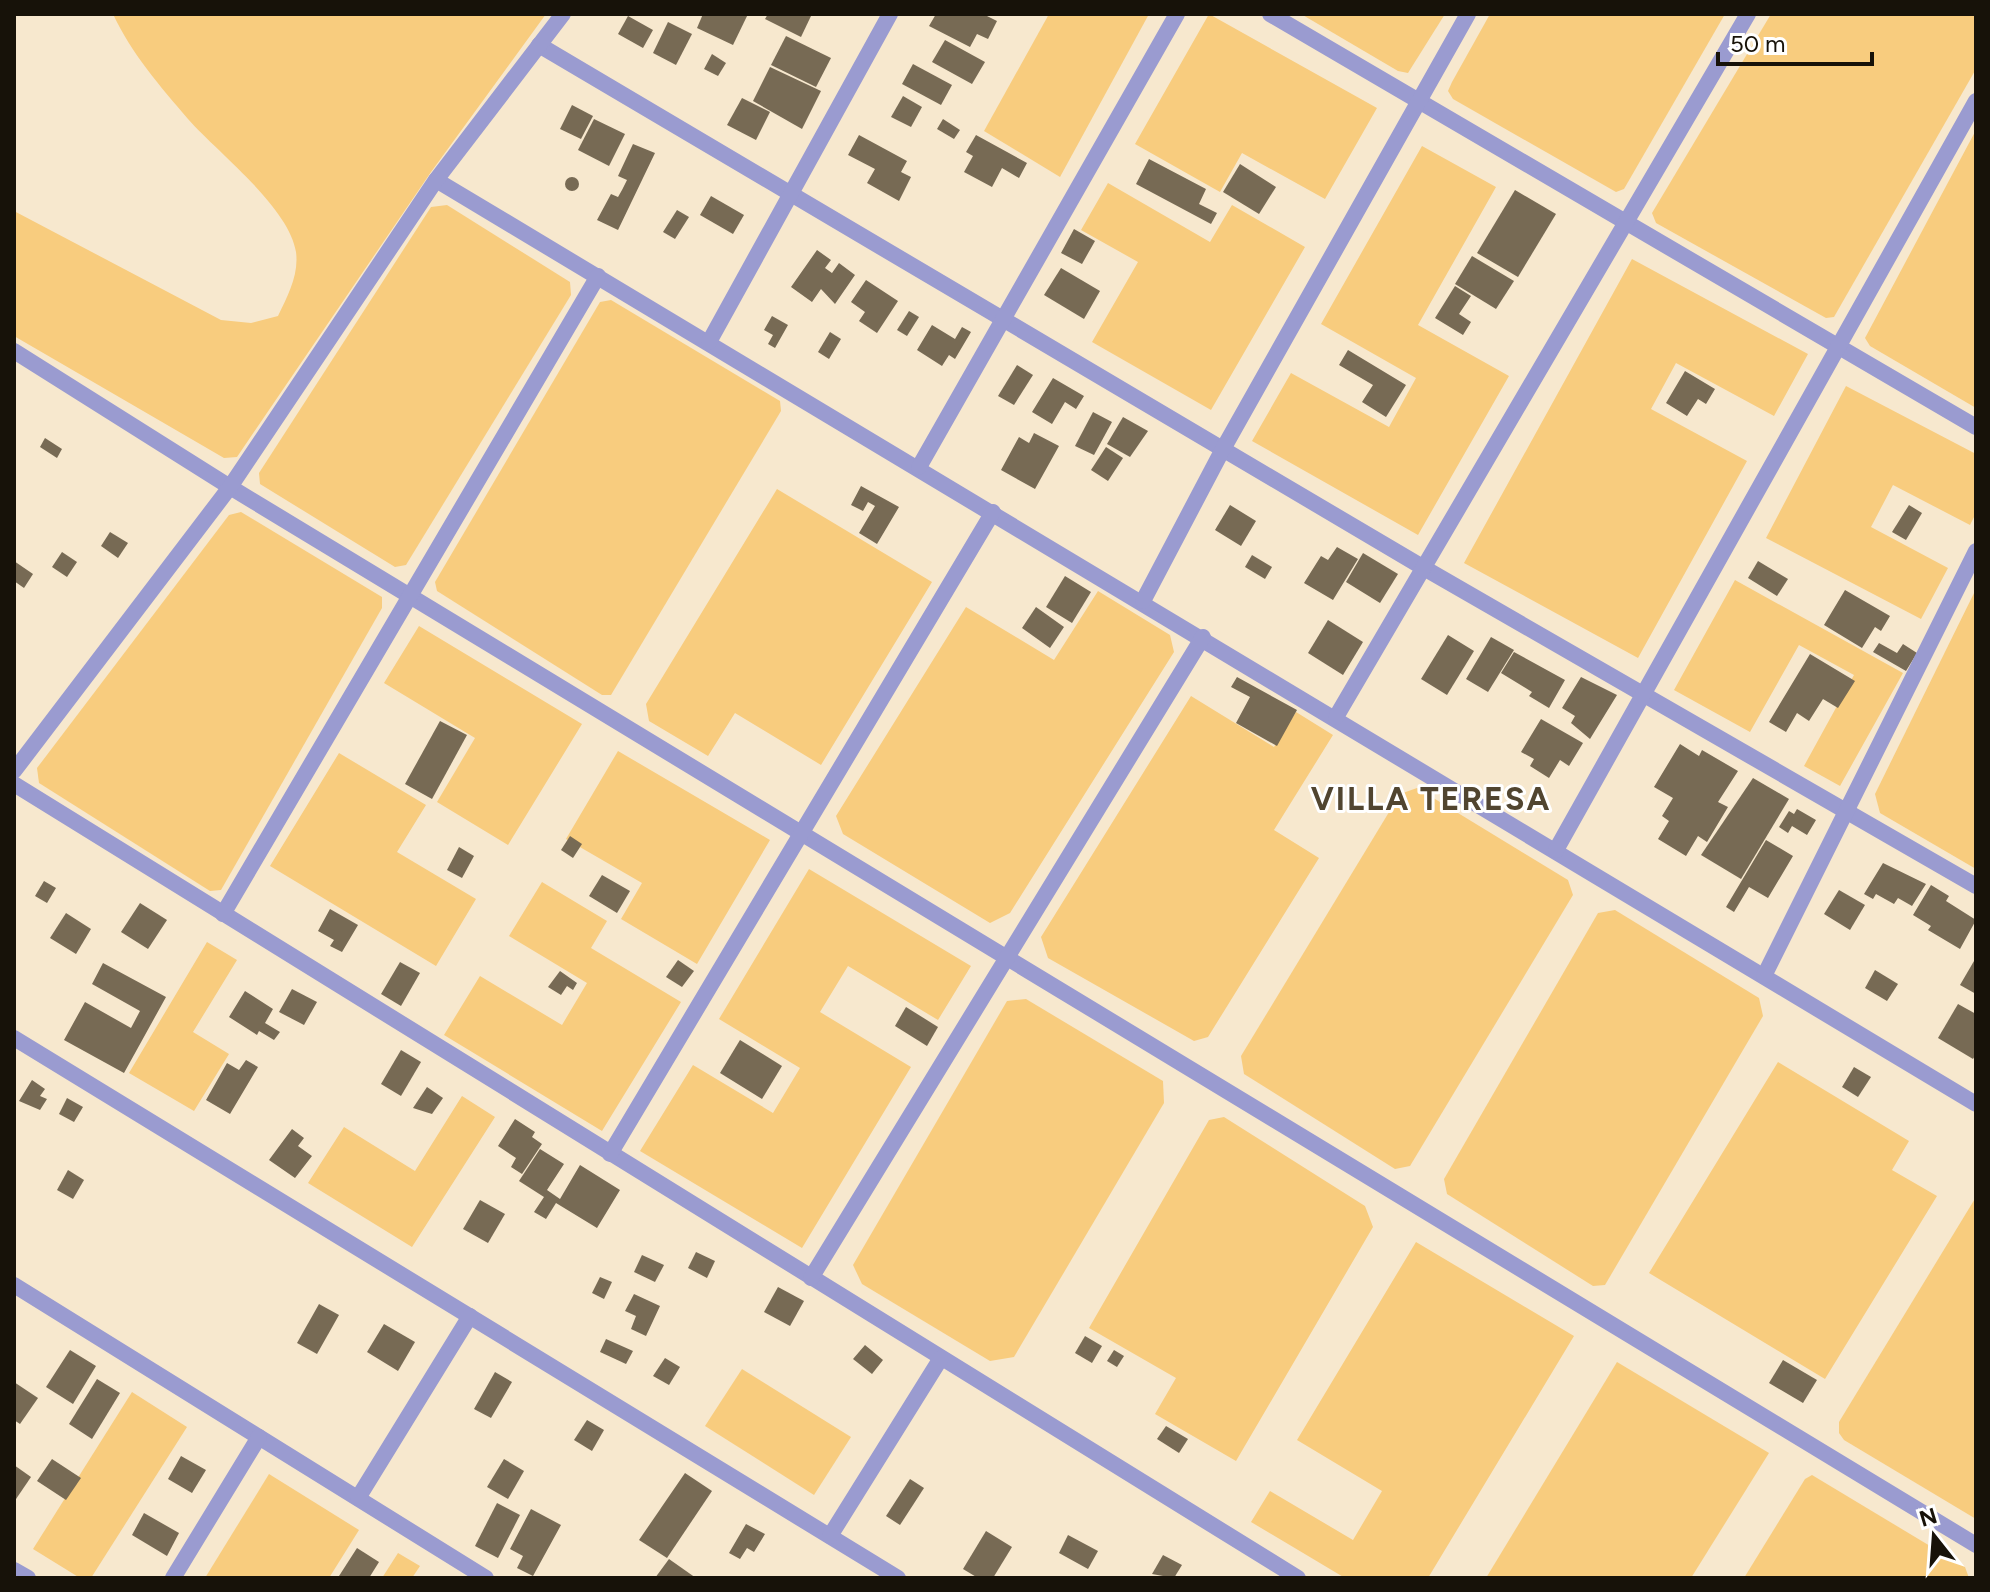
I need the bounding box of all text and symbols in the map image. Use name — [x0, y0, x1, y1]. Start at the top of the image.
scale bar — [1718, 16, 1872, 66]
text: 50 m — [1730, 29, 1786, 58]
district label: VILLA TERESA — [1311, 780, 1551, 818]
north arrow — [1894, 1496, 1974, 1576]
text: N — [1916, 1502, 1940, 1533]

